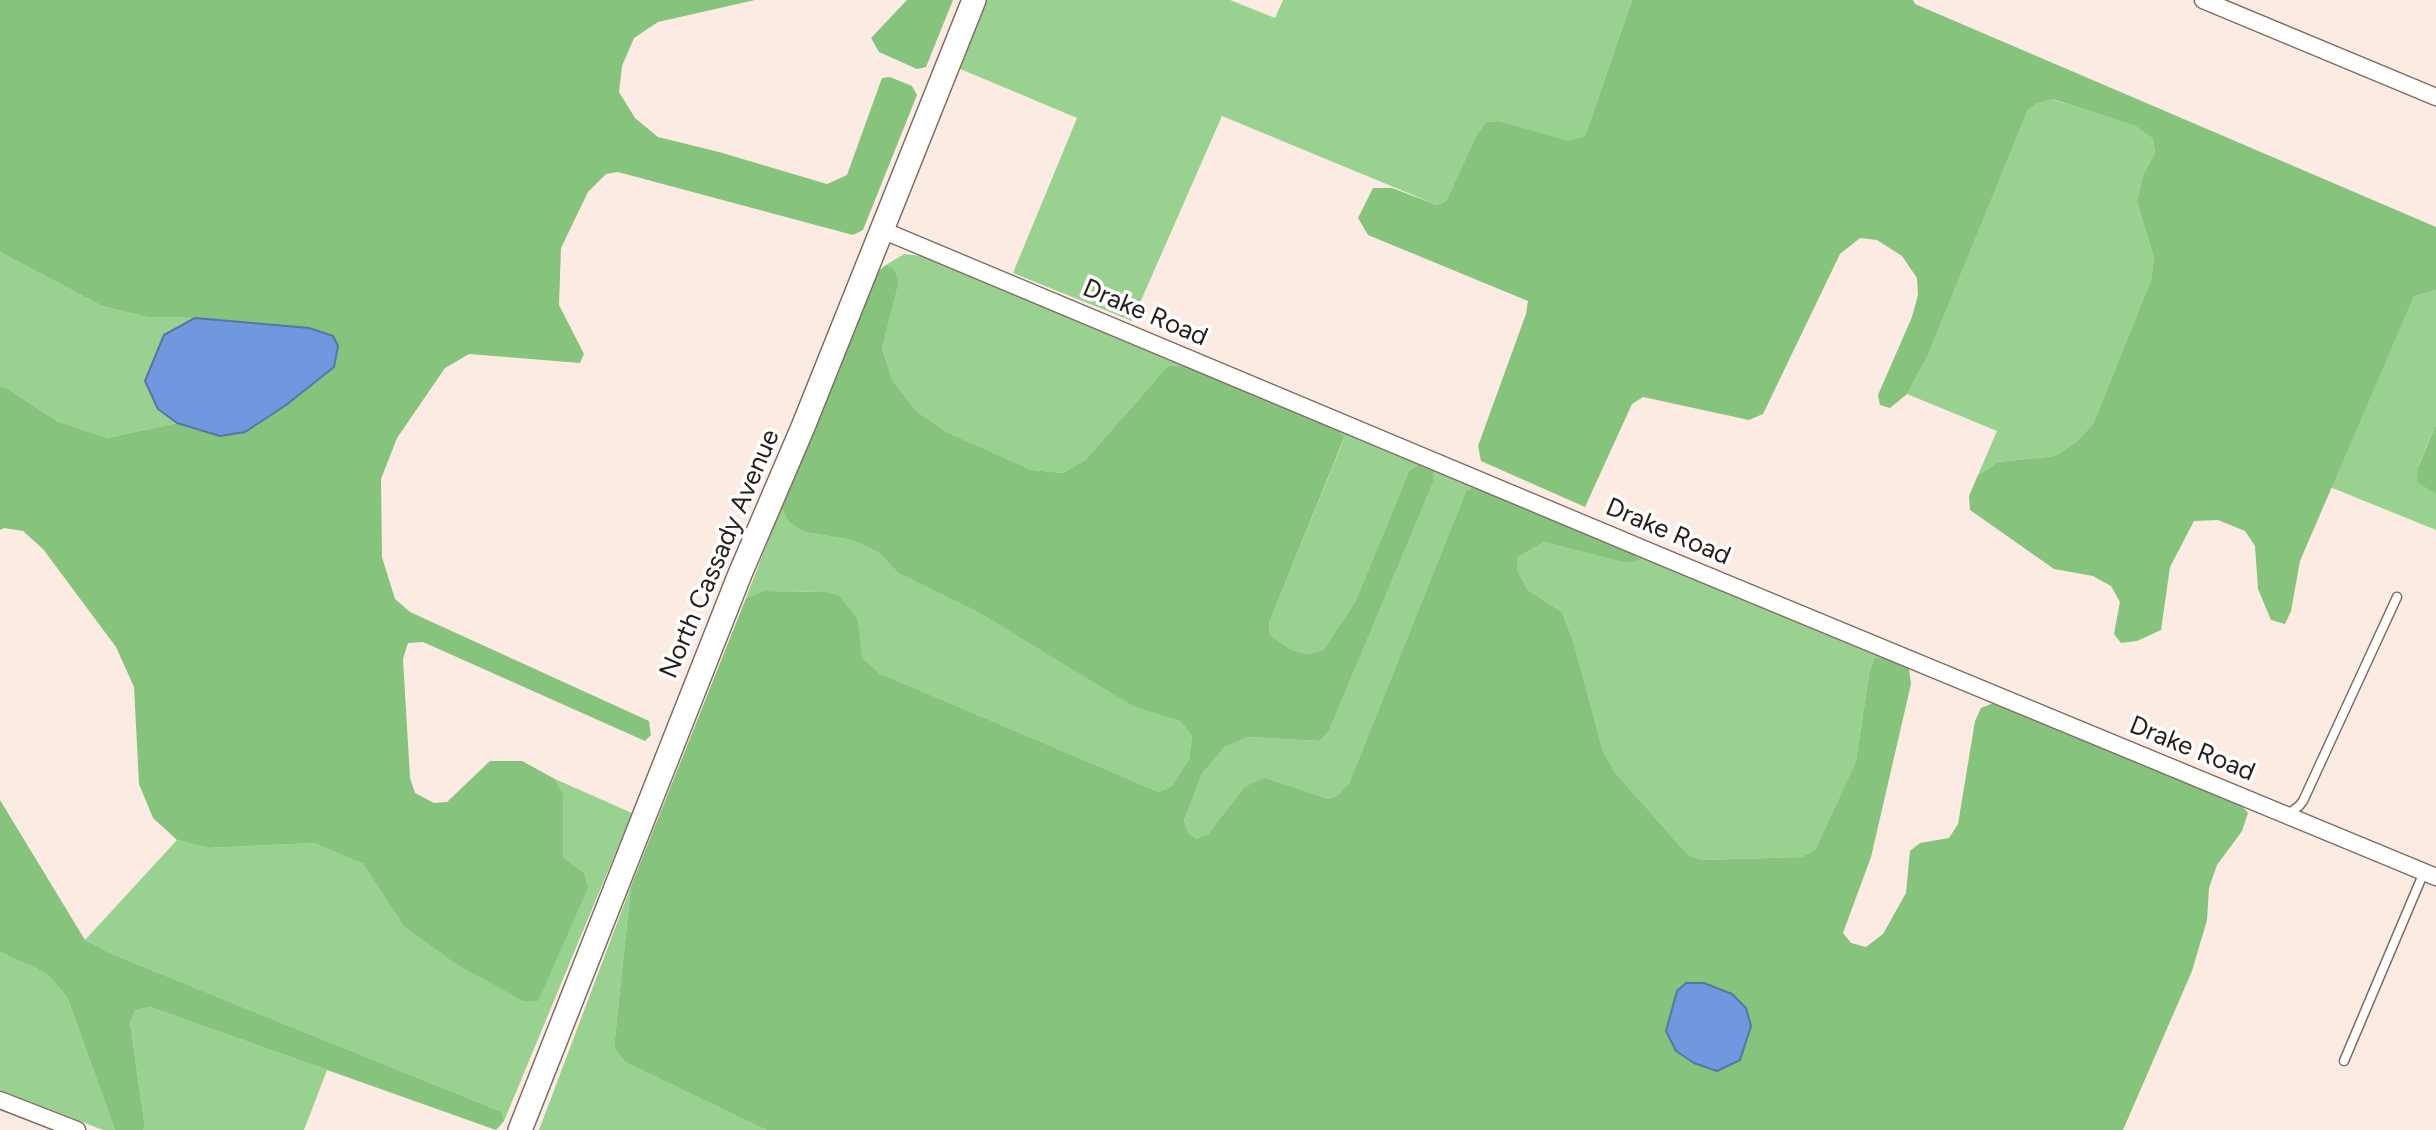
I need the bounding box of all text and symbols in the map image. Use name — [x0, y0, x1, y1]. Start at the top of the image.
street label: Drake Road — [1078, 273, 1212, 353]
street label: North Cassady Avenue — [653, 425, 787, 683]
street label: Drake Road — [1601, 492, 1735, 572]
street label: Drake Road — [2125, 710, 2259, 788]

